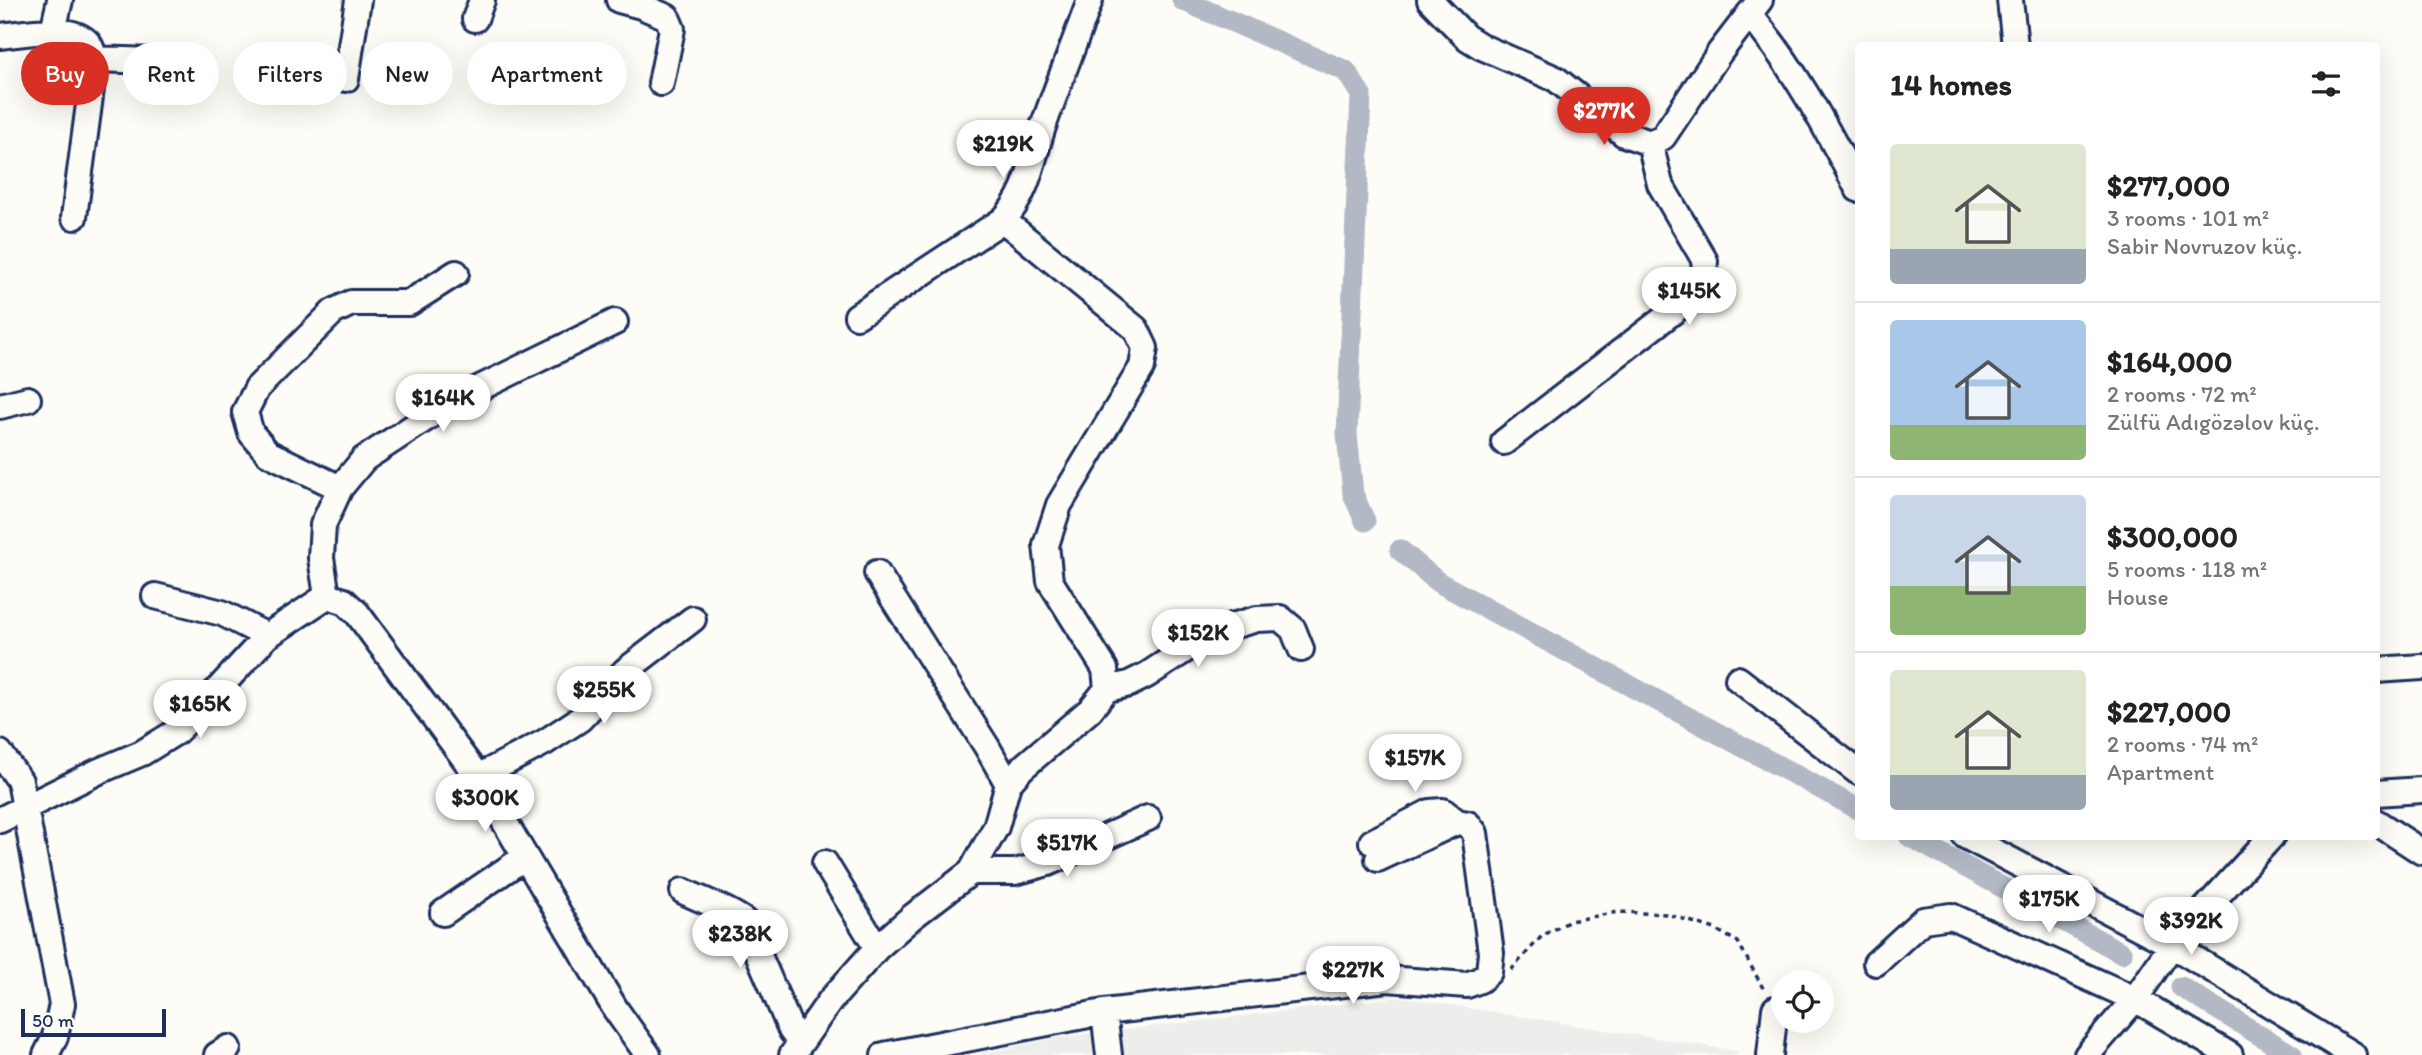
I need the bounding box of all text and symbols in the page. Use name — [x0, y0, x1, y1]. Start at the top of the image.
chip: Buy — [21, 42, 109, 105]
chip: Rent — [123, 42, 219, 105]
chip: Filters — [233, 42, 347, 105]
chip: New — [361, 42, 453, 105]
chip: Apartment — [467, 42, 627, 105]
icon: filters — [2307, 65, 2345, 103]
text: 14 homes — [1890, 66, 2012, 103]
pin: $277K — [1555, 88, 1653, 147]
text: $277K — [1573, 96, 1635, 124]
pin: $219K — [954, 120, 1052, 180]
text: $219K — [972, 129, 1034, 157]
text: $277,000 — [2107, 167, 2230, 204]
icon: home — [1946, 172, 2030, 256]
text: 3 rooms · 101 m² — [2107, 204, 2269, 232]
text: Sabir Novruzov küç. — [2107, 232, 2302, 260]
pin: $145K — [1640, 268, 1738, 327]
text: $145K — [1658, 276, 1720, 304]
text: $164,000 — [2107, 343, 2233, 380]
icon: home — [1946, 348, 2030, 432]
pin: $164K — [394, 374, 492, 434]
text: 2 rooms · 72 m² — [2107, 380, 2257, 408]
text: $164K — [411, 383, 475, 411]
text: Zülfü Adıgözəlov küç. — [2107, 408, 2320, 436]
text: $300,000 — [2107, 518, 2238, 555]
icon: home — [1946, 523, 2030, 607]
text: 5 rooms · 118 m² — [2107, 555, 2267, 583]
text: House — [2107, 583, 2169, 611]
pin: $152K — [1149, 610, 1247, 669]
text: $152K — [1167, 618, 1229, 646]
pin: $255K — [555, 666, 653, 726]
text: $255K — [573, 675, 635, 703]
pin: $165K — [151, 680, 249, 740]
text: $165K — [169, 689, 231, 717]
text: $227,000 — [2107, 693, 2231, 730]
icon: home — [1946, 698, 2030, 782]
text: 2 rooms · 74 m² — [2107, 730, 2259, 758]
pin: $157K — [1366, 734, 1464, 794]
text: $157K — [1385, 743, 1445, 771]
text: Apartment — [2107, 758, 2214, 786]
pin: $300K — [436, 774, 534, 834]
text: $300K — [451, 783, 519, 811]
pin: $517K — [1018, 820, 1116, 879]
text: $517K — [1037, 828, 1097, 856]
pin: $175K — [2000, 876, 2098, 935]
text: $175K — [2019, 884, 2079, 912]
pin: $392K — [2142, 898, 2240, 957]
text: $392K — [2159, 906, 2223, 934]
pin: $238K — [691, 911, 789, 970]
text: $238K — [708, 919, 772, 947]
pin: $227K — [1304, 946, 1402, 1006]
text: $227K — [1322, 955, 1384, 983]
map controls — [1771, 970, 1834, 1033]
button: locate — [1771, 970, 1834, 1033]
scale bar — [21, 1006, 166, 1038]
text: 50 m — [32, 1009, 74, 1032]

